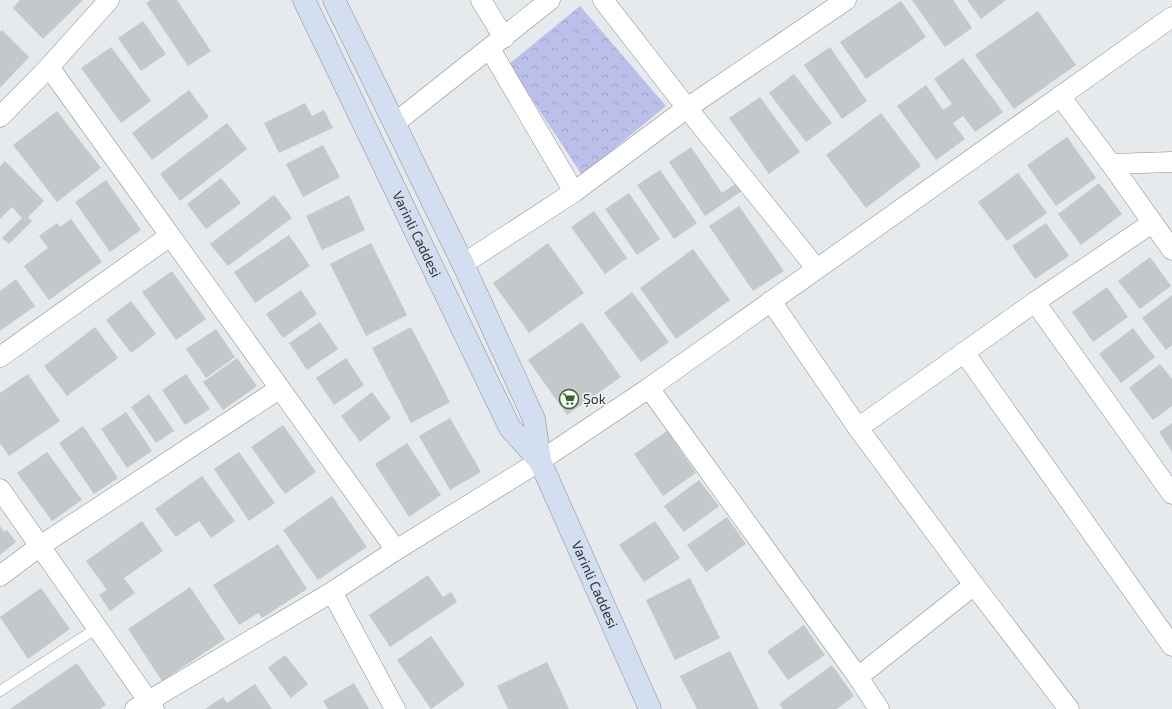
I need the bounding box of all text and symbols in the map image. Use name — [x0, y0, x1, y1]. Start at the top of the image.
street label: Varinli Caddesi — [389, 188, 445, 280]
supermarket icon: Şok — [558, 388, 580, 410]
place label: Şok — [583, 390, 606, 408]
street label: Varinli Caddesi — [569, 538, 622, 631]

